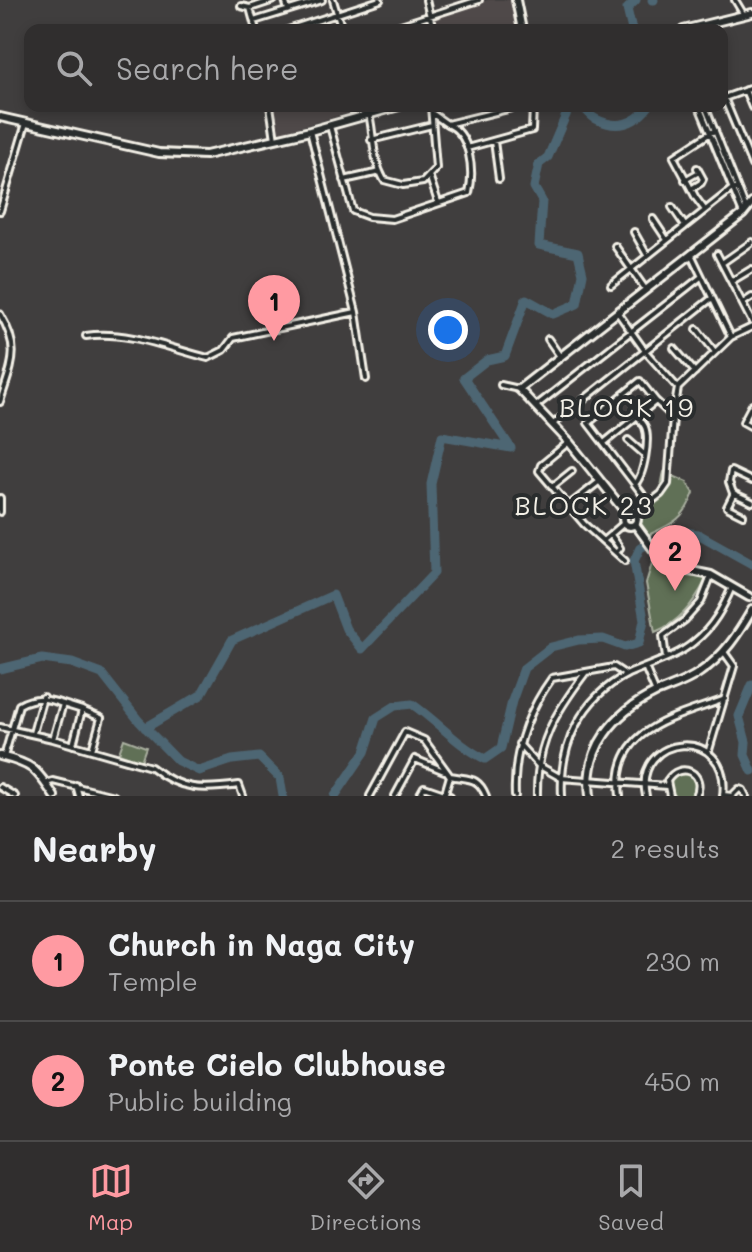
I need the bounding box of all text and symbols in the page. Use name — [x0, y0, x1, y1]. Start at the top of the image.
search box — [24, 24, 728, 112]
icon: search — [52, 46, 96, 90]
text: Search here — [116, 48, 299, 88]
pin: 1 — [248, 275, 300, 341]
your location — [428, 310, 468, 350]
district label: BLOCK 19 — [559, 390, 695, 424]
district label: BLOCK 23 — [515, 488, 653, 522]
pin: 2 — [649, 525, 701, 591]
text: Nearby — [32, 826, 157, 871]
text: 2 results — [611, 831, 720, 865]
text: Church in Naga City — [108, 924, 415, 964]
text: 1 — [52, 944, 64, 978]
text: 230 m — [645, 944, 720, 978]
text: Temple — [108, 964, 198, 998]
text: Ponte Cielo Clubhouse — [108, 1044, 446, 1084]
text: 2 — [51, 1064, 65, 1098]
text: 450 m — [644, 1064, 720, 1098]
text: Public building — [108, 1084, 292, 1118]
tab: Map — [88, 1159, 133, 1236]
tab: Directions — [310, 1159, 422, 1236]
tab: Saved — [598, 1159, 664, 1236]

